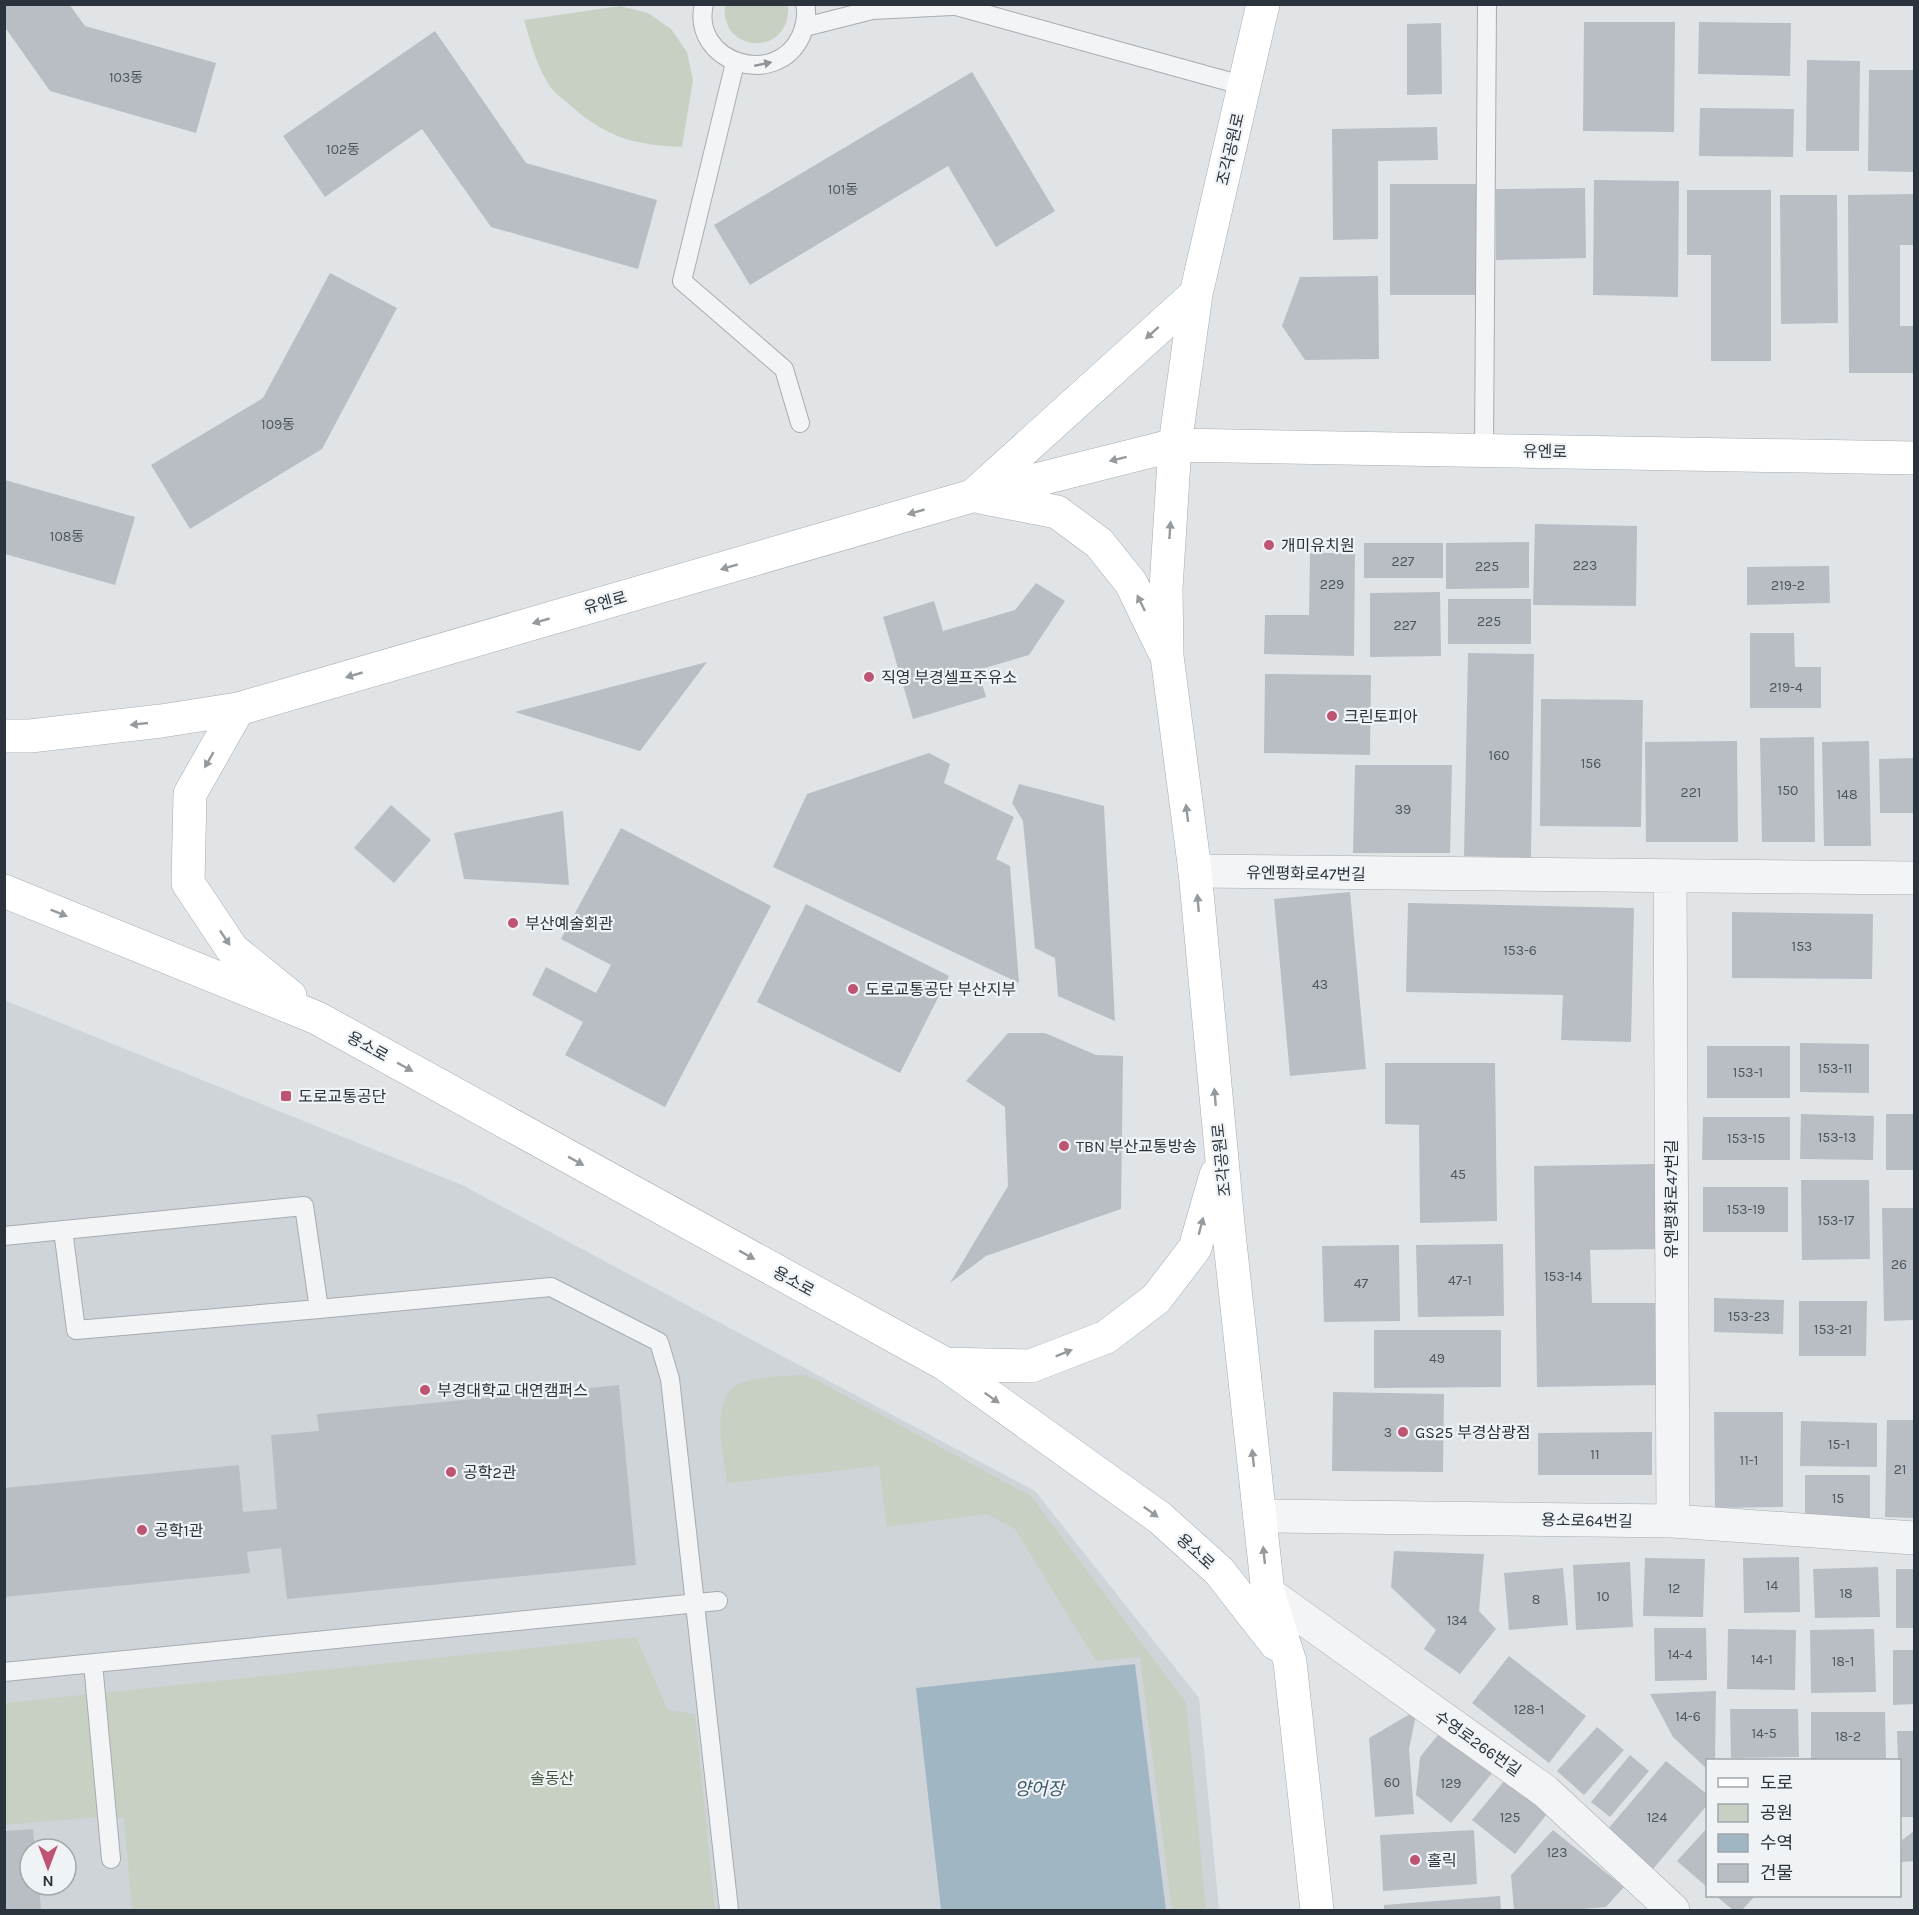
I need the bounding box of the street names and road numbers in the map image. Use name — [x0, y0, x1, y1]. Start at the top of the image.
street label: 조각공원로 — [1213, 111, 1248, 187]
street label: 유엔로 — [1523, 442, 1568, 461]
street label: 유엔로 — [581, 587, 629, 618]
street label: 유엔평화로47번길 — [1246, 863, 1366, 884]
street label: 용소로 — [344, 1027, 392, 1066]
street label: 조각공원로 — [1208, 1122, 1235, 1198]
street label: 유엔평화로47번길 — [1662, 1139, 1681, 1259]
street label: 용소로 — [770, 1262, 818, 1301]
street label: 용소로64번길 — [1541, 1510, 1633, 1531]
street label: 용소로 — [1173, 1530, 1219, 1573]
street label: 수영로266번길 — [1431, 1707, 1525, 1780]

